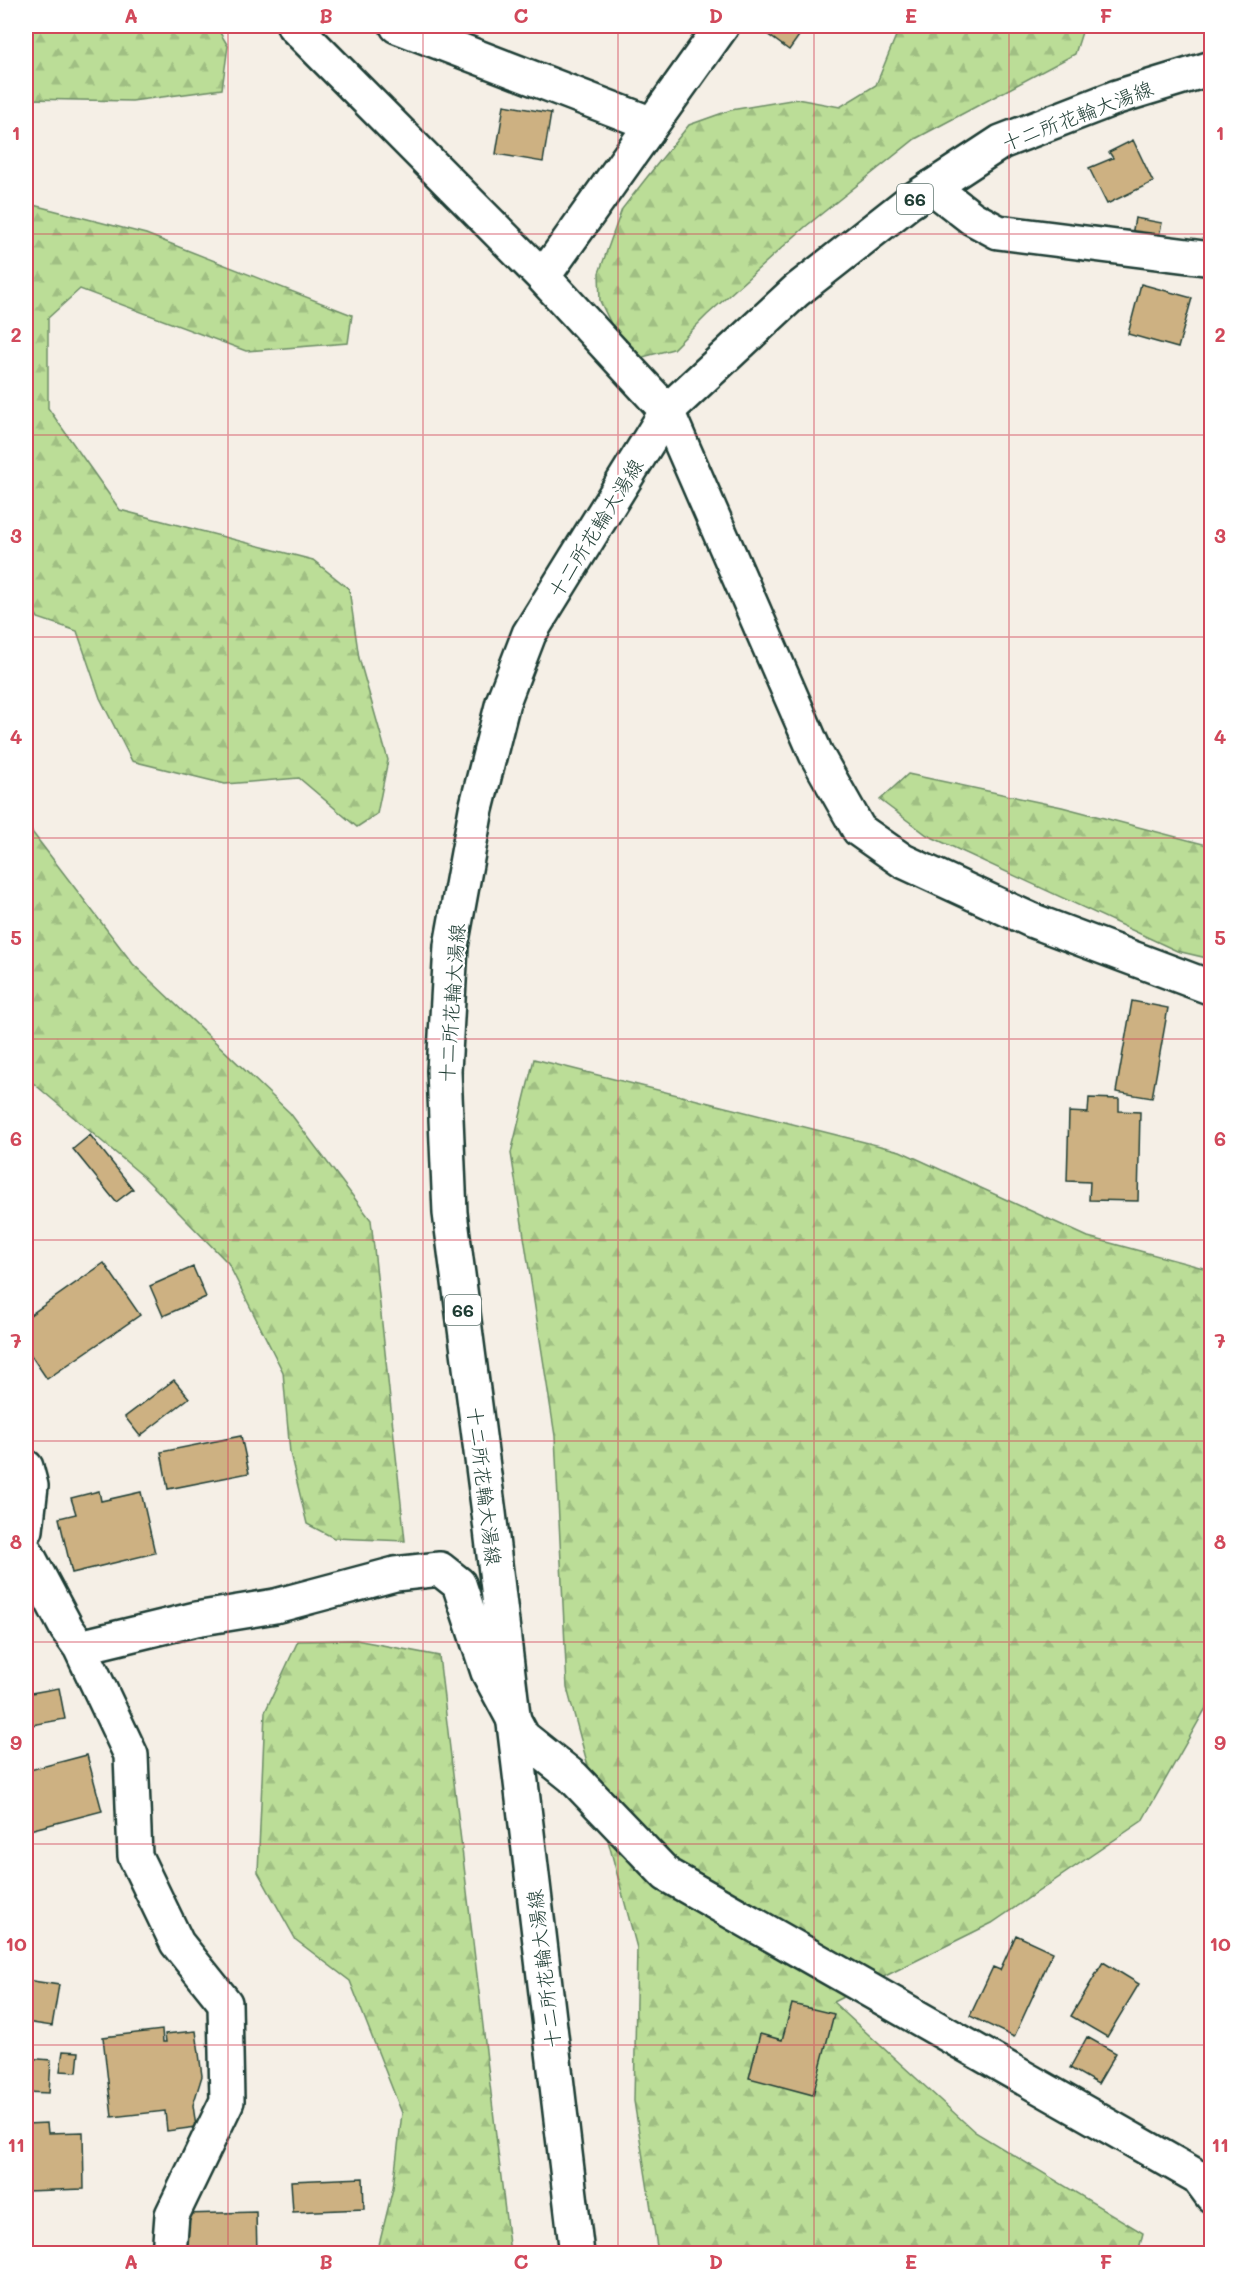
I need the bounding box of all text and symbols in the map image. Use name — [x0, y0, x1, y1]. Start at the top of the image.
text: A — [124, 2, 138, 28]
text: B — [319, 2, 333, 28]
text: C — [514, 2, 529, 28]
text: D — [709, 2, 723, 28]
text: E — [905, 2, 917, 28]
text: F — [1100, 2, 1113, 28]
street label: 十二所花輪大湯線 — [998, 74, 1156, 156]
text: 1 — [12, 119, 20, 145]
text: 1 — [1216, 119, 1224, 145]
road number: 66 — [897, 184, 933, 214]
text: 2 — [10, 321, 22, 347]
text: 2 — [1214, 321, 1226, 347]
street label: 十二所花輪大湯線 — [542, 453, 648, 603]
text: 3 — [10, 522, 22, 548]
text: 3 — [1214, 522, 1226, 548]
text: 4 — [10, 723, 23, 749]
text: 4 — [1214, 723, 1227, 749]
street label: 十二所花輪大湯線 — [432, 922, 470, 1084]
text: 5 — [10, 924, 22, 950]
text: 5 — [1214, 924, 1226, 950]
text: 6 — [10, 1125, 22, 1151]
text: 6 — [1214, 1125, 1226, 1151]
road number: 66 — [445, 1295, 481, 1325]
text: 7 — [10, 1327, 22, 1353]
text: 7 — [1214, 1327, 1226, 1353]
street label: 十二所花輪大湯線 — [462, 1405, 508, 1567]
text: 8 — [10, 1528, 22, 1554]
text: 8 — [1214, 1528, 1226, 1554]
text: 9 — [10, 1729, 22, 1755]
text: 9 — [1214, 1729, 1226, 1755]
street label: 十二所花輪大湯線 — [520, 1888, 566, 2050]
text: 10 — [5, 1930, 27, 1956]
text: 10 — [1209, 1930, 1231, 1956]
text: 11 — [7, 2131, 25, 2157]
text: 11 — [1211, 2131, 1229, 2157]
text: A — [124, 2248, 138, 2274]
text: B — [319, 2248, 333, 2274]
text: C — [514, 2248, 529, 2274]
text: D — [709, 2248, 723, 2274]
text: E — [905, 2248, 917, 2274]
text: F — [1100, 2248, 1113, 2274]

